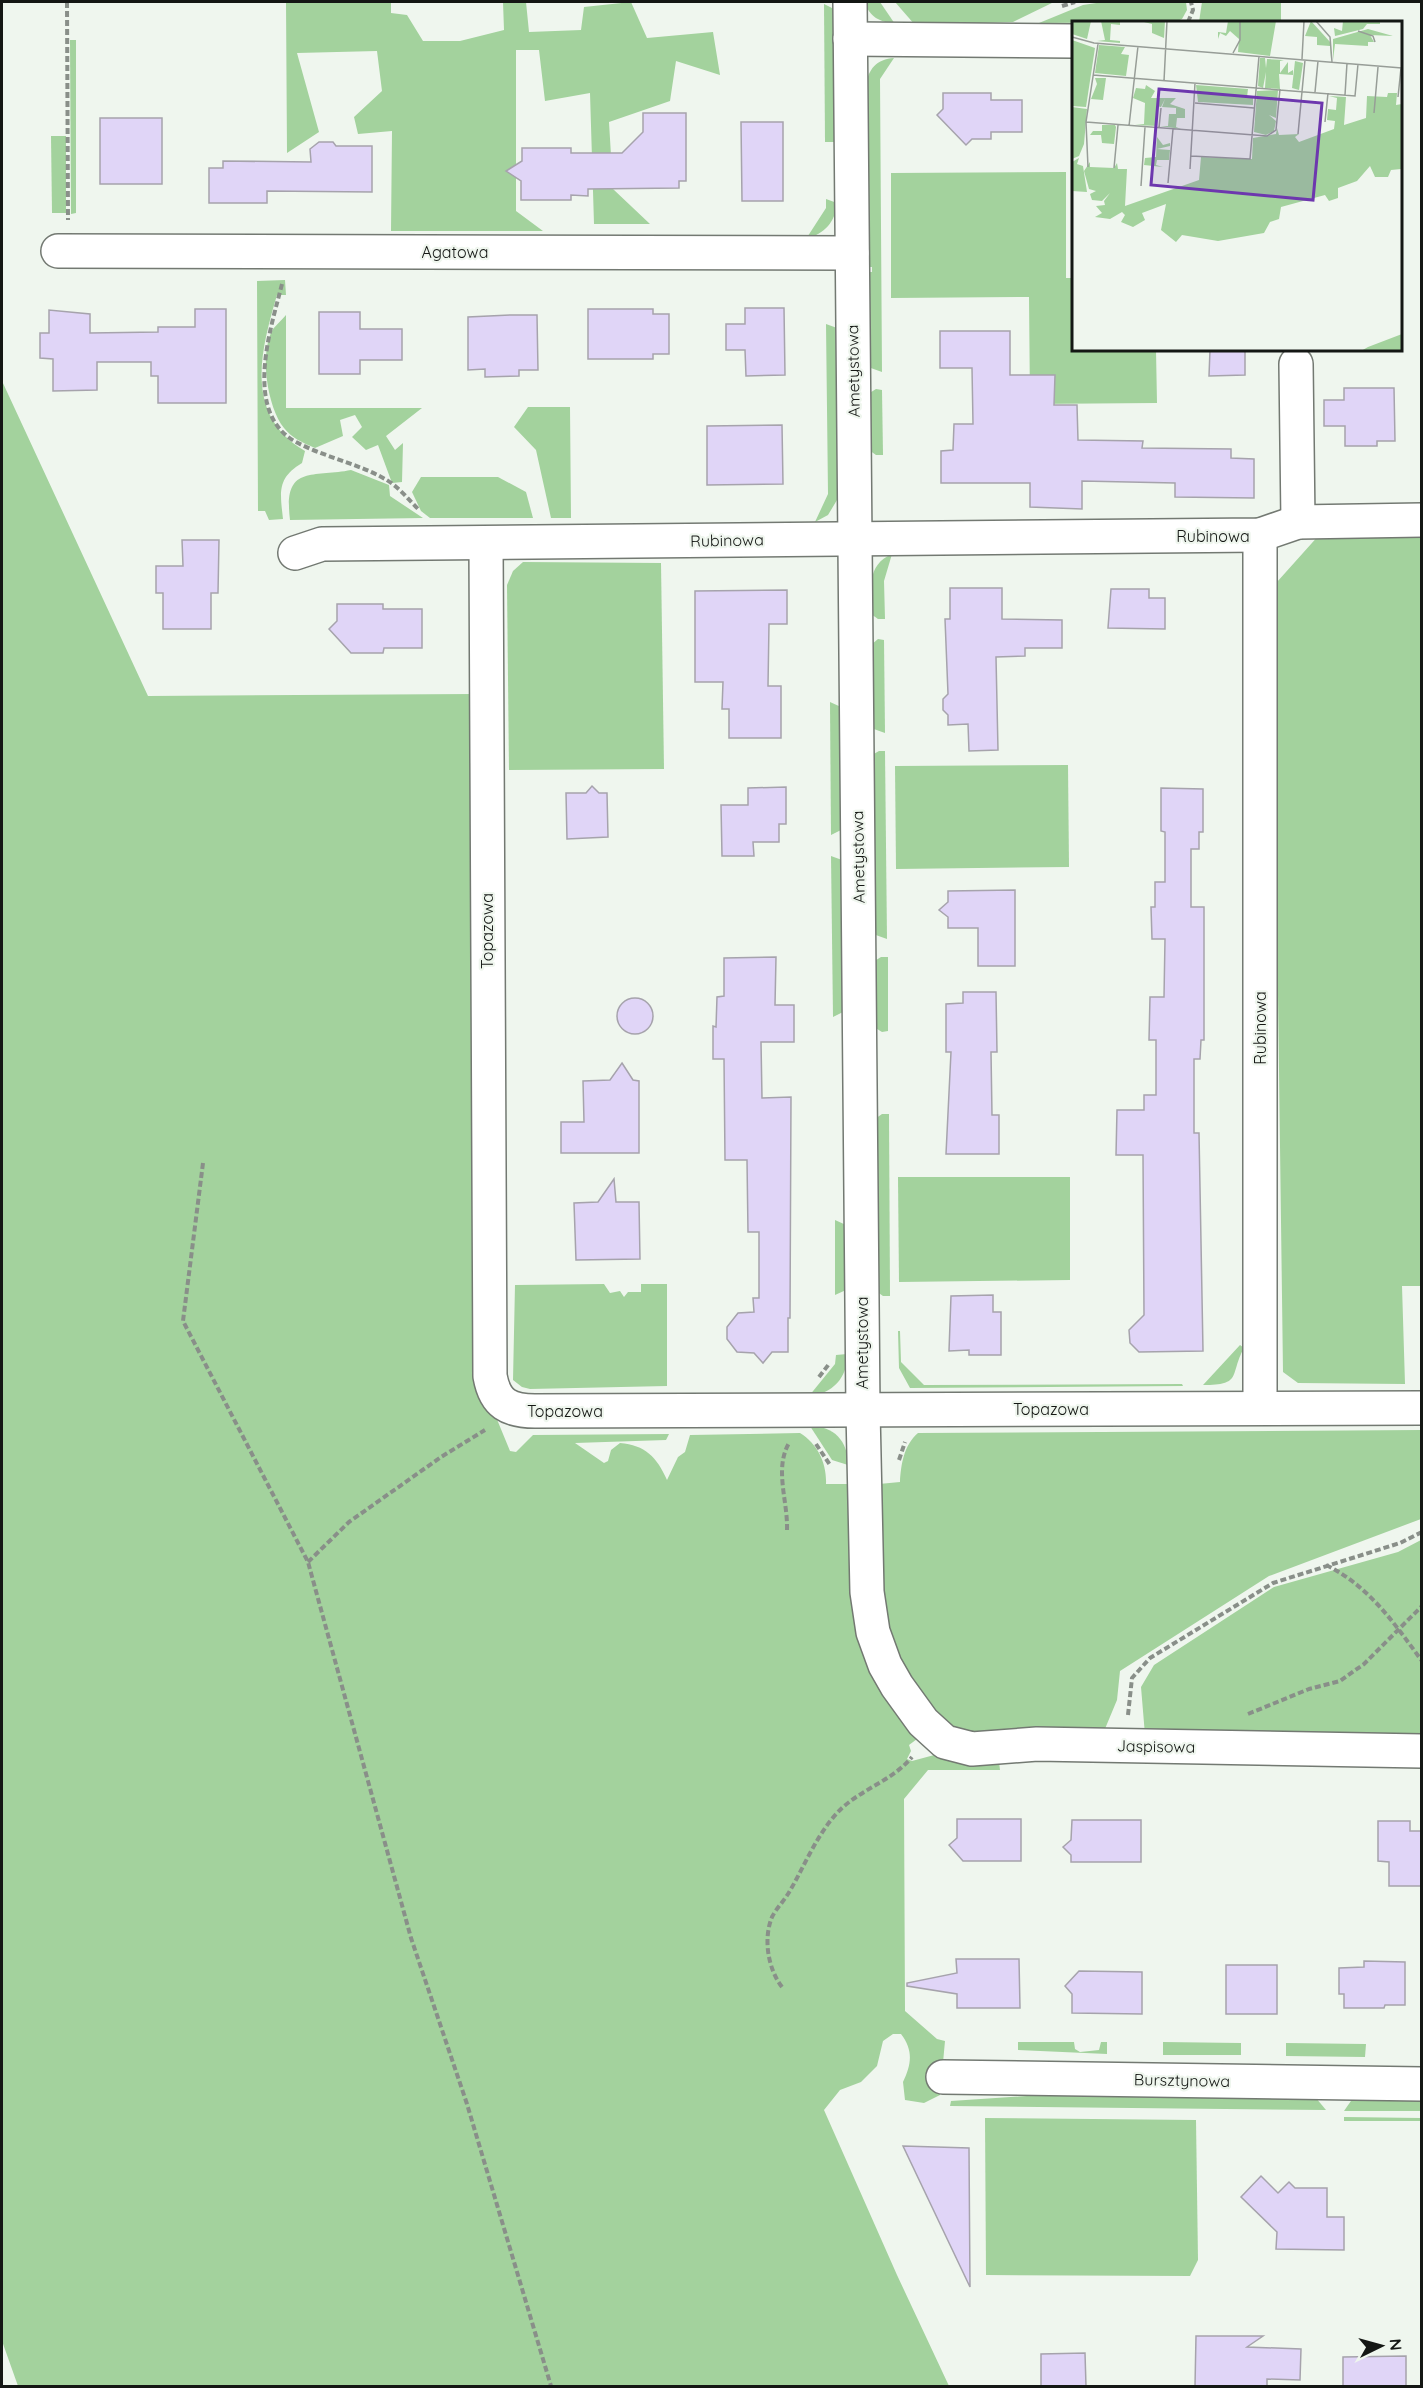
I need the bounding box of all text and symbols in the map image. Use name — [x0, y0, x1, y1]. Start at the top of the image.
inset map — [1072, 21, 1402, 351]
street label: Agatowa — [422, 242, 488, 262]
street label: Ametystowa — [842, 325, 864, 417]
street label: Rubinowa — [1176, 526, 1250, 546]
street label: Rubinowa — [690, 529, 764, 551]
street label: Ametystowa — [847, 811, 869, 903]
street label: Topazowa — [477, 893, 497, 969]
street label: Rubinowa — [1250, 991, 1270, 1065]
street label: Ametystowa — [852, 1297, 872, 1389]
street label: Topazowa — [1013, 1399, 1089, 1419]
street label: Topazowa — [527, 1401, 603, 1421]
street label: Jaspisowa — [1117, 1735, 1195, 1757]
street label: Bursztynowa — [1134, 2069, 1230, 2091]
north arrow — [1351, 2316, 1411, 2376]
text: N — [1385, 2338, 1406, 2351]

